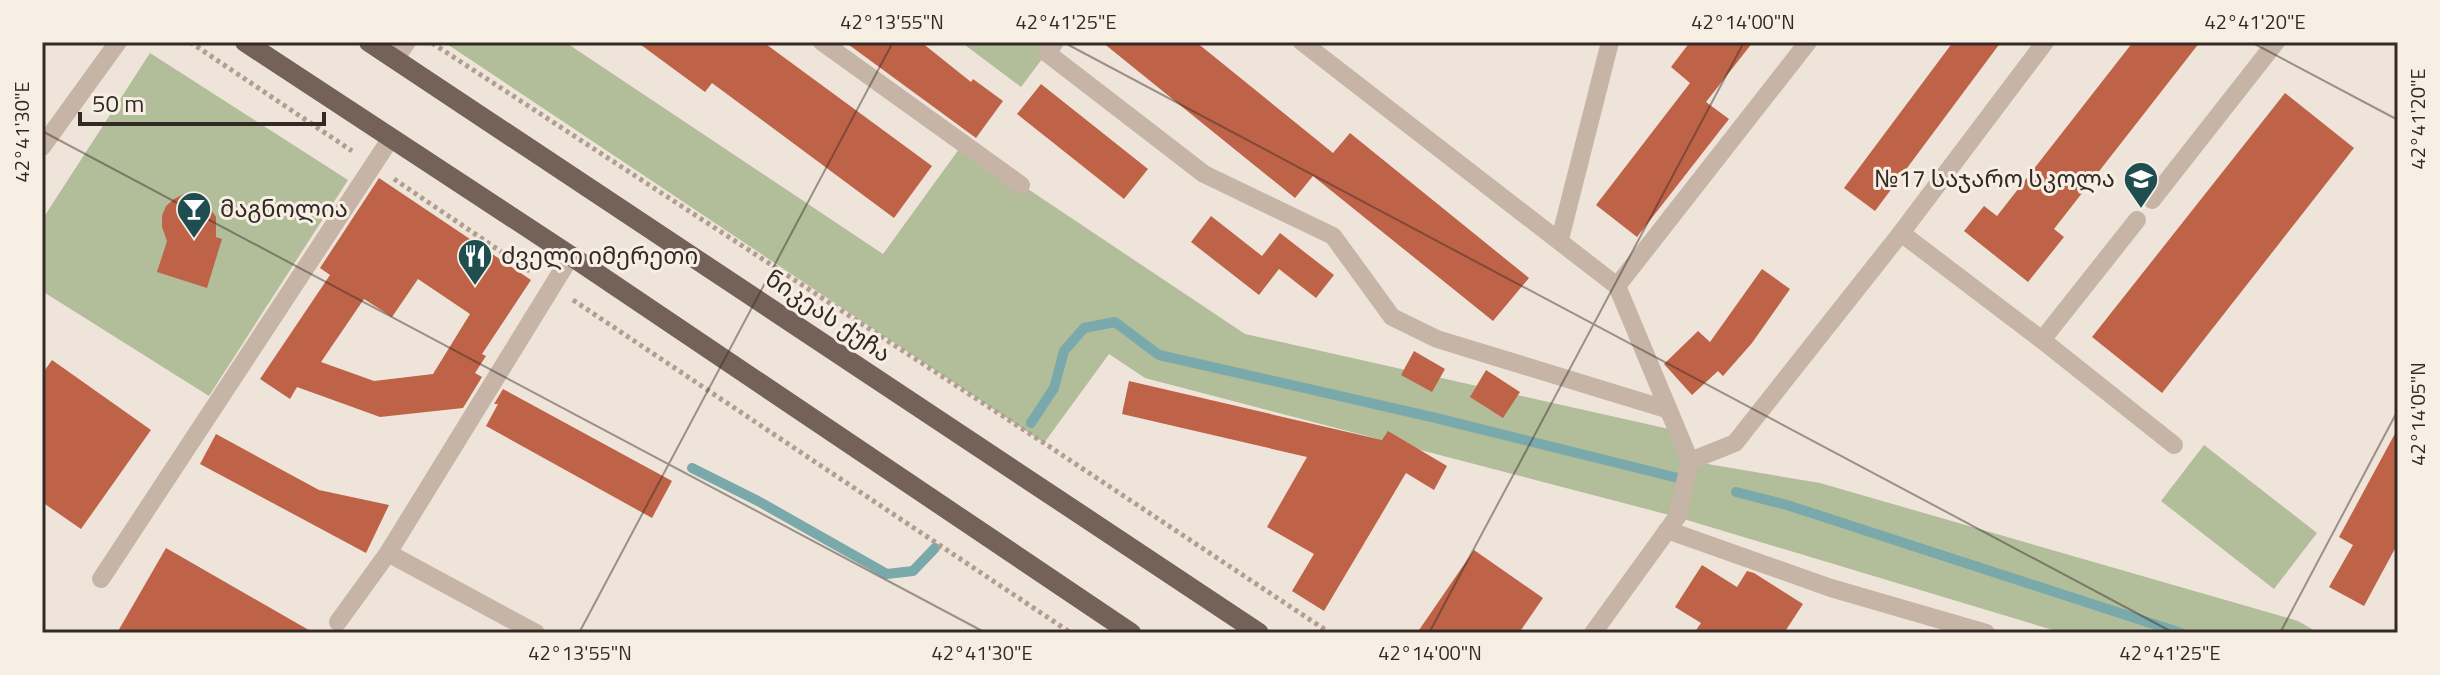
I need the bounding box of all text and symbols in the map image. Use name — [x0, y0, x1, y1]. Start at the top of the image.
text: 42°13'55"N — [840, 6, 944, 37]
text: 42°41'25"E — [1015, 6, 1117, 37]
text: 42°14'00"N — [1691, 6, 1795, 37]
text: 42°41'20"E — [2204, 6, 2306, 37]
text: 42°41'20"E — [2402, 68, 2433, 170]
scale bar — [80, 76, 324, 126]
text: 42°41'30"E — [6, 81, 37, 183]
text: 50 m — [92, 85, 144, 121]
place label: №17 საჯარო სკოლა — [1874, 160, 2115, 196]
school or university icon: №17 საჯარო სკოლა — [2122, 160, 2160, 210]
bar icon: მაგნოლია — [175, 190, 213, 240]
place label: მაგნოლია — [220, 190, 348, 226]
restaurant icon: ძველი იმერეთი — [456, 237, 494, 287]
place label: ძველი იმერეთი — [501, 237, 698, 273]
street label: ნიკეას ქუჩა — [758, 260, 899, 371]
text: 42°14'05"N — [2402, 362, 2433, 466]
text: 42°13'55"N — [528, 637, 632, 668]
text: 42°41'30"E — [931, 637, 1033, 668]
text: 42°14'00"N — [1378, 637, 1482, 668]
text: 42°41'25"E — [2119, 637, 2221, 668]

